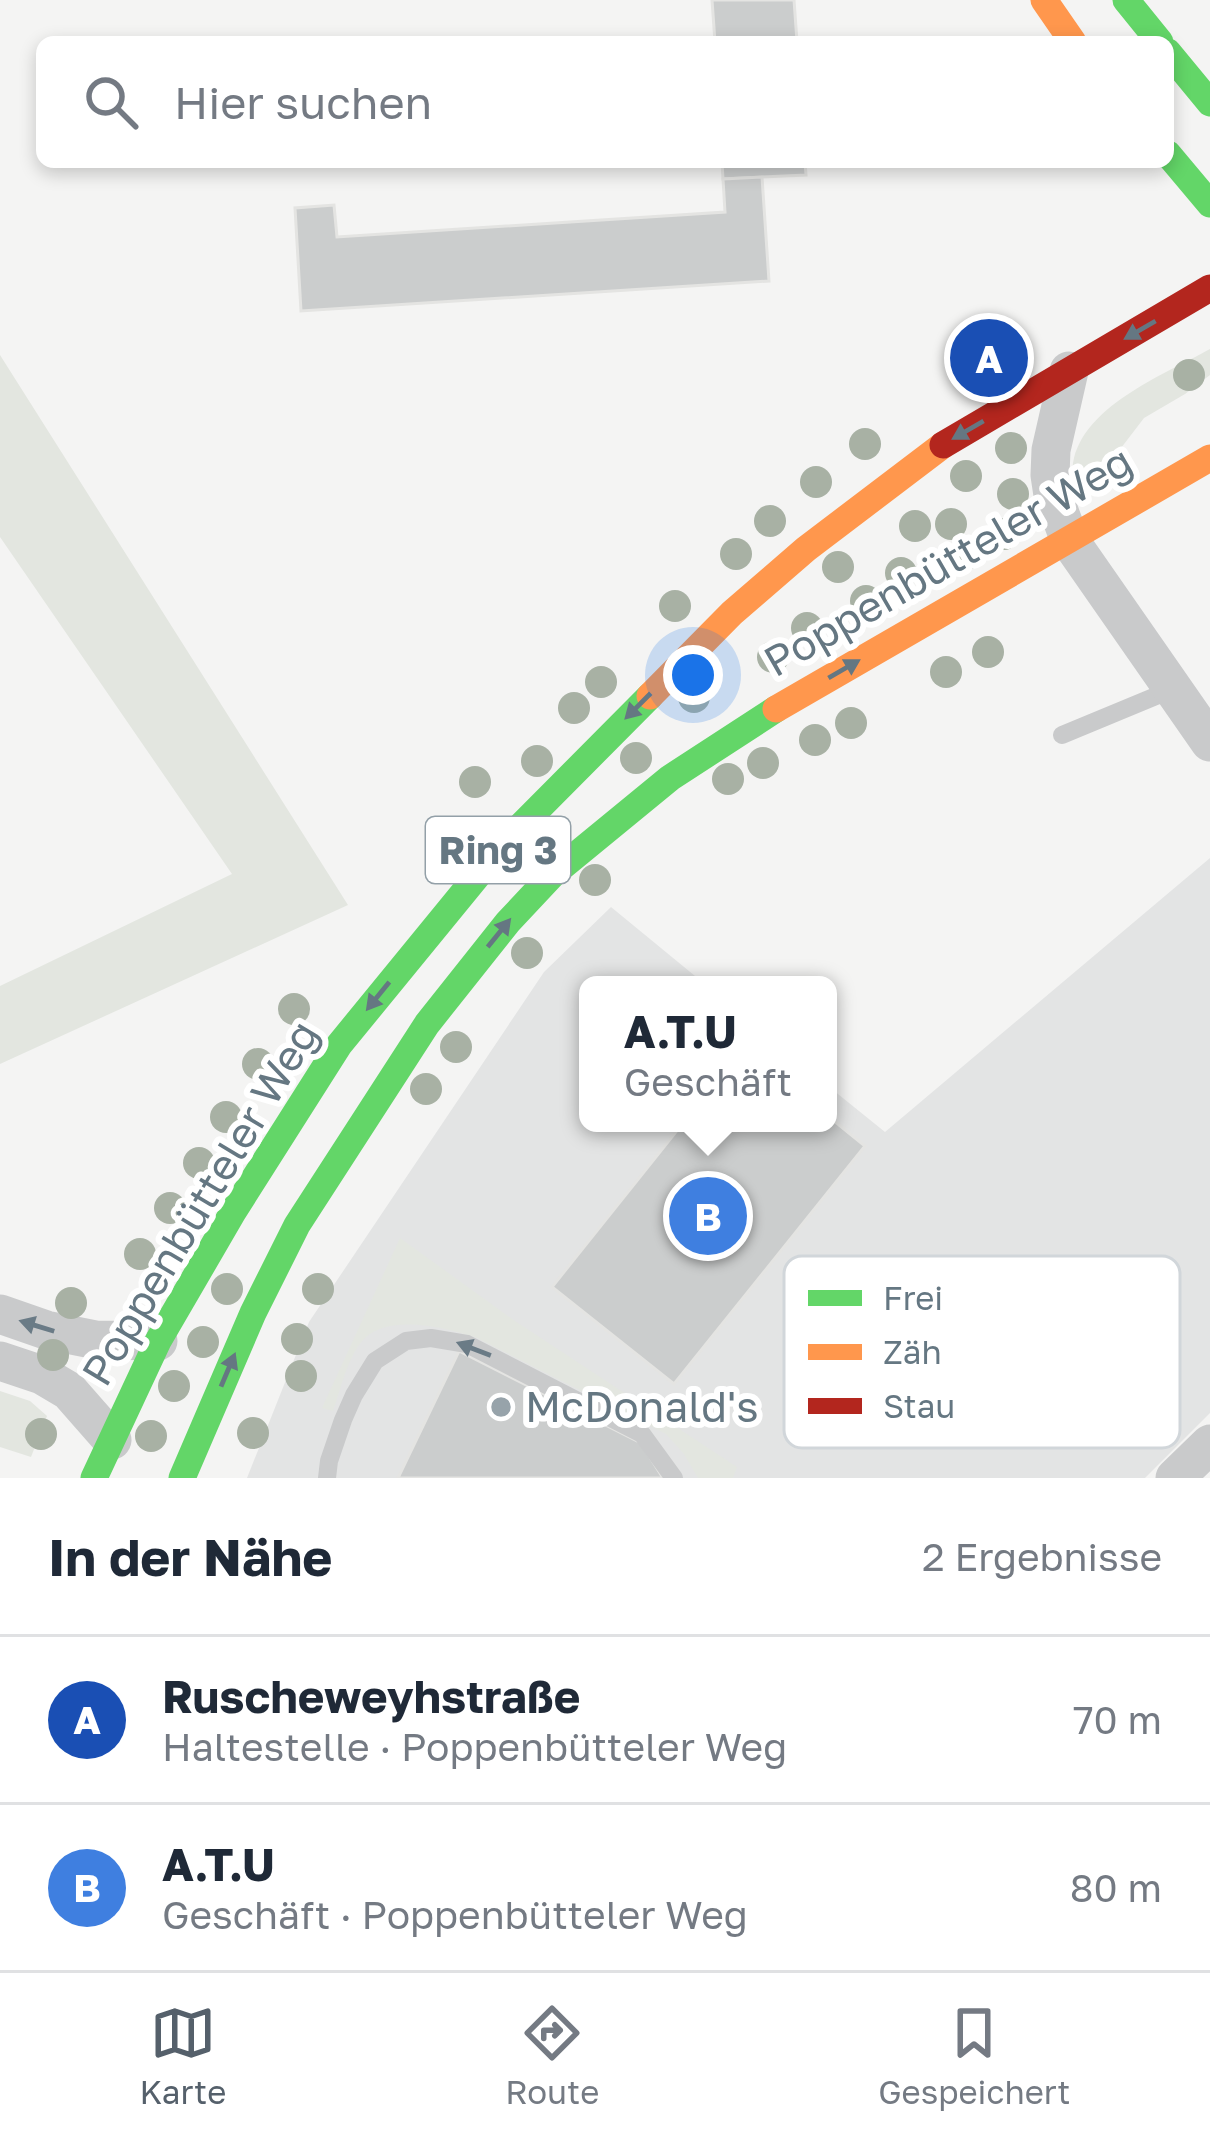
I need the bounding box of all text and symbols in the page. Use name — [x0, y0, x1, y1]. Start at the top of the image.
search box — [36, 36, 1174, 168]
icon: search — [78, 69, 144, 135]
text: Hier suchen — [174, 75, 432, 129]
pin: A — [950, 313, 1028, 403]
one-way arrow — [1123, 318, 1157, 339]
one-way arrow — [952, 419, 985, 440]
street label: Poppenbütteler Weg — [755, 434, 1140, 686]
your location — [663, 645, 723, 705]
one-way arrow — [827, 659, 861, 680]
one-way arrow — [624, 692, 652, 720]
road number: Ring 3 — [426, 817, 570, 883]
one-way arrow — [486, 918, 511, 949]
popup — [579, 976, 837, 1132]
one-way arrow — [366, 981, 391, 1012]
text: A.T.U — [624, 1004, 737, 1058]
street label: Poppenbütteler Weg — [71, 1011, 328, 1394]
text: Geschäft — [624, 1058, 792, 1105]
pin: B — [669, 1171, 747, 1261]
legend — [784, 1256, 1180, 1448]
text: Frei — [883, 1278, 943, 1317]
one-way arrow — [18, 1316, 55, 1334]
text: Zäh — [883, 1332, 942, 1371]
one-way arrow — [455, 1339, 491, 1358]
one-way arrow — [219, 1352, 238, 1388]
place label: McDonald's — [525, 1381, 759, 1431]
text: Stau — [883, 1386, 955, 1425]
marker: McDonald's — [488, 1394, 514, 1420]
text: In der Nähe — [48, 1526, 332, 1587]
text: 2 Ergebnisse — [922, 1533, 1162, 1580]
text: Ruscheweyhstraße — [162, 1669, 580, 1723]
text: A — [73, 1696, 101, 1743]
text: 70 m — [1073, 1696, 1162, 1743]
text: Haltestelle · Poppenbütteler Weg — [162, 1723, 787, 1770]
text: A.T.U — [162, 1837, 275, 1891]
text: B — [73, 1864, 101, 1911]
text: 80 m — [1070, 1864, 1162, 1911]
text: Geschäft · Poppenbütteler Weg — [162, 1891, 748, 1938]
tab: Karte — [139, 2000, 226, 2111]
tab: Route — [505, 2000, 599, 2111]
tab: Gespeichert — [878, 2000, 1071, 2111]

